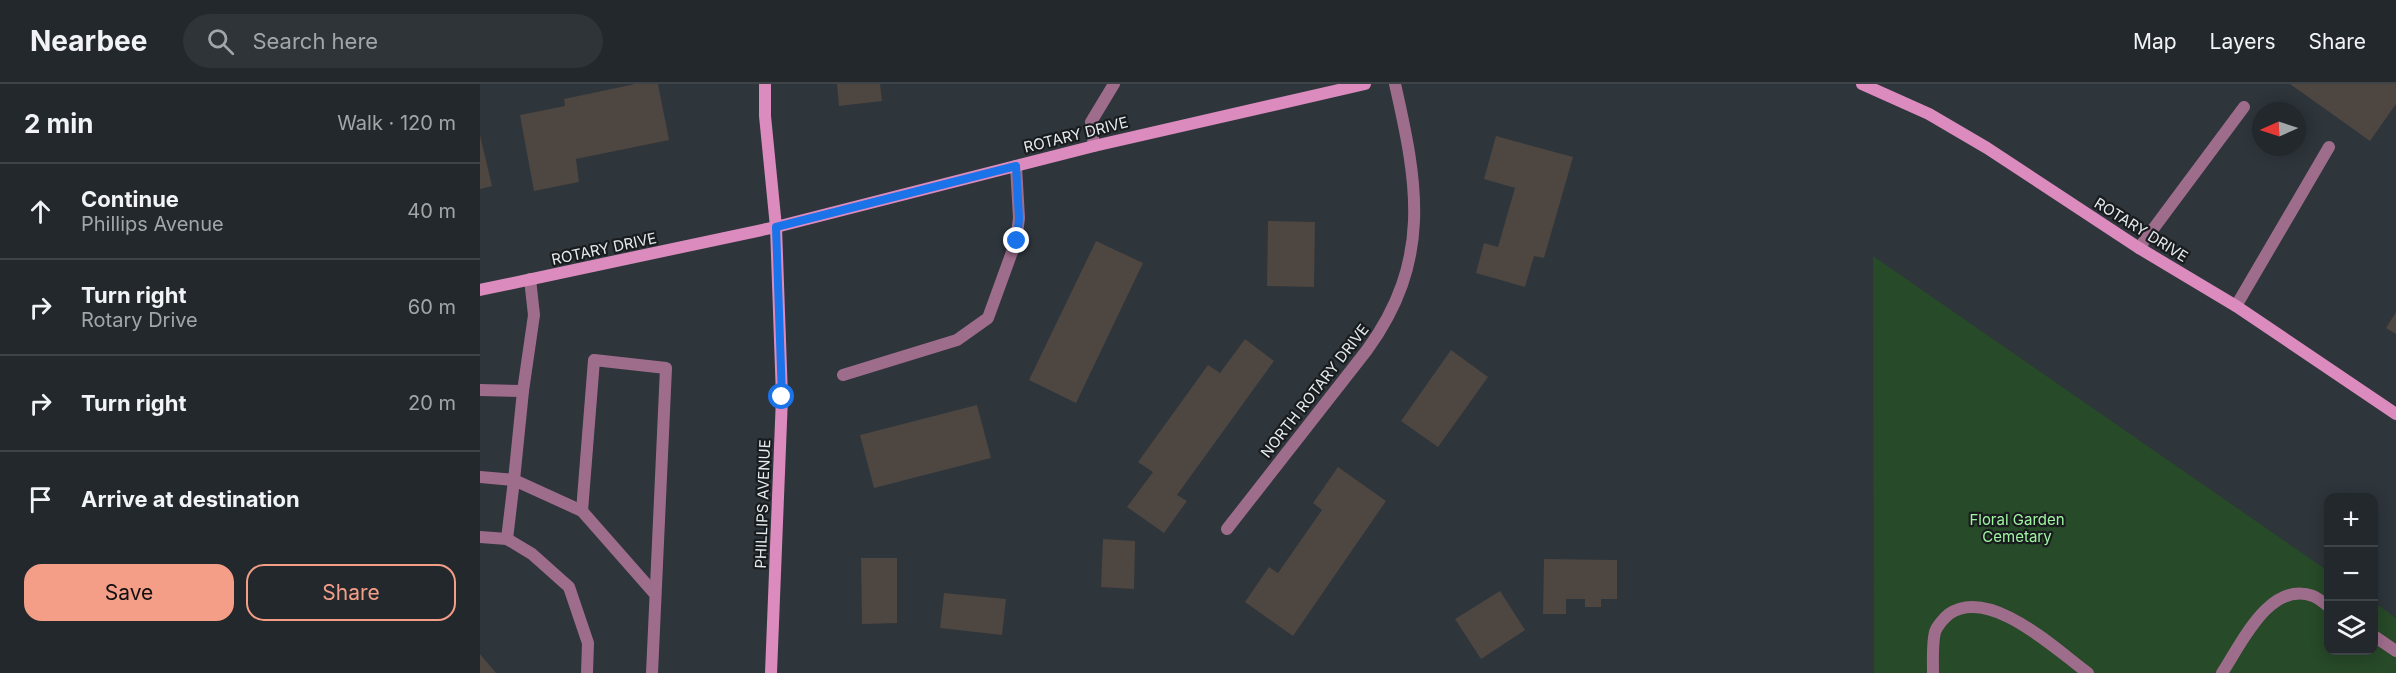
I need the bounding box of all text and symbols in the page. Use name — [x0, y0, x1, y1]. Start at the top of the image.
search box — [183, 14, 603, 68]
text: Nearbee — [30, 24, 147, 58]
icon: search — [204, 25, 237, 58]
text: Search here — [252, 28, 378, 54]
text: Map — [2133, 29, 2177, 54]
text: Layers — [2210, 29, 2276, 54]
text: Share — [2309, 29, 2366, 54]
north arrow — [2252, 102, 2306, 156]
text: 2 min — [24, 108, 94, 139]
text: Walk · 120 m — [337, 111, 456, 135]
street label: ROTARY DRIVE — [1022, 112, 1130, 157]
text: Continue — [81, 186, 179, 212]
street label: ROTARY DRIVE — [2091, 193, 2192, 266]
icon: ahead — [24, 195, 57, 228]
text: 40 m — [407, 199, 456, 223]
text: Phillips Avenue — [81, 212, 224, 236]
route end — [1003, 227, 1029, 253]
street label: ROTARY DRIVE — [550, 228, 658, 269]
text: Turn right — [81, 282, 187, 308]
icon: right — [24, 291, 57, 324]
text: 60 m — [408, 295, 456, 319]
text: Rotary Drive — [81, 308, 198, 332]
street label: NORTH ROTARY DRIVE — [1256, 320, 1373, 461]
route start — [768, 383, 794, 409]
icon: right — [24, 387, 57, 420]
text: Turn right — [81, 390, 187, 416]
text: 20 m — [408, 391, 456, 415]
street label: PHILLIPS AVENUE — [751, 439, 774, 569]
icon: arrive — [24, 483, 57, 516]
text: Arrive at destination — [81, 486, 300, 512]
map controls — [2324, 493, 2378, 655]
button: + — [2324, 493, 2378, 547]
park label: Floral Garden Cemetary — [1969, 510, 2065, 546]
button: − — [2324, 547, 2378, 601]
button: Save — [24, 564, 234, 621]
button: Share — [246, 564, 456, 621]
button: layers — [2324, 601, 2378, 655]

